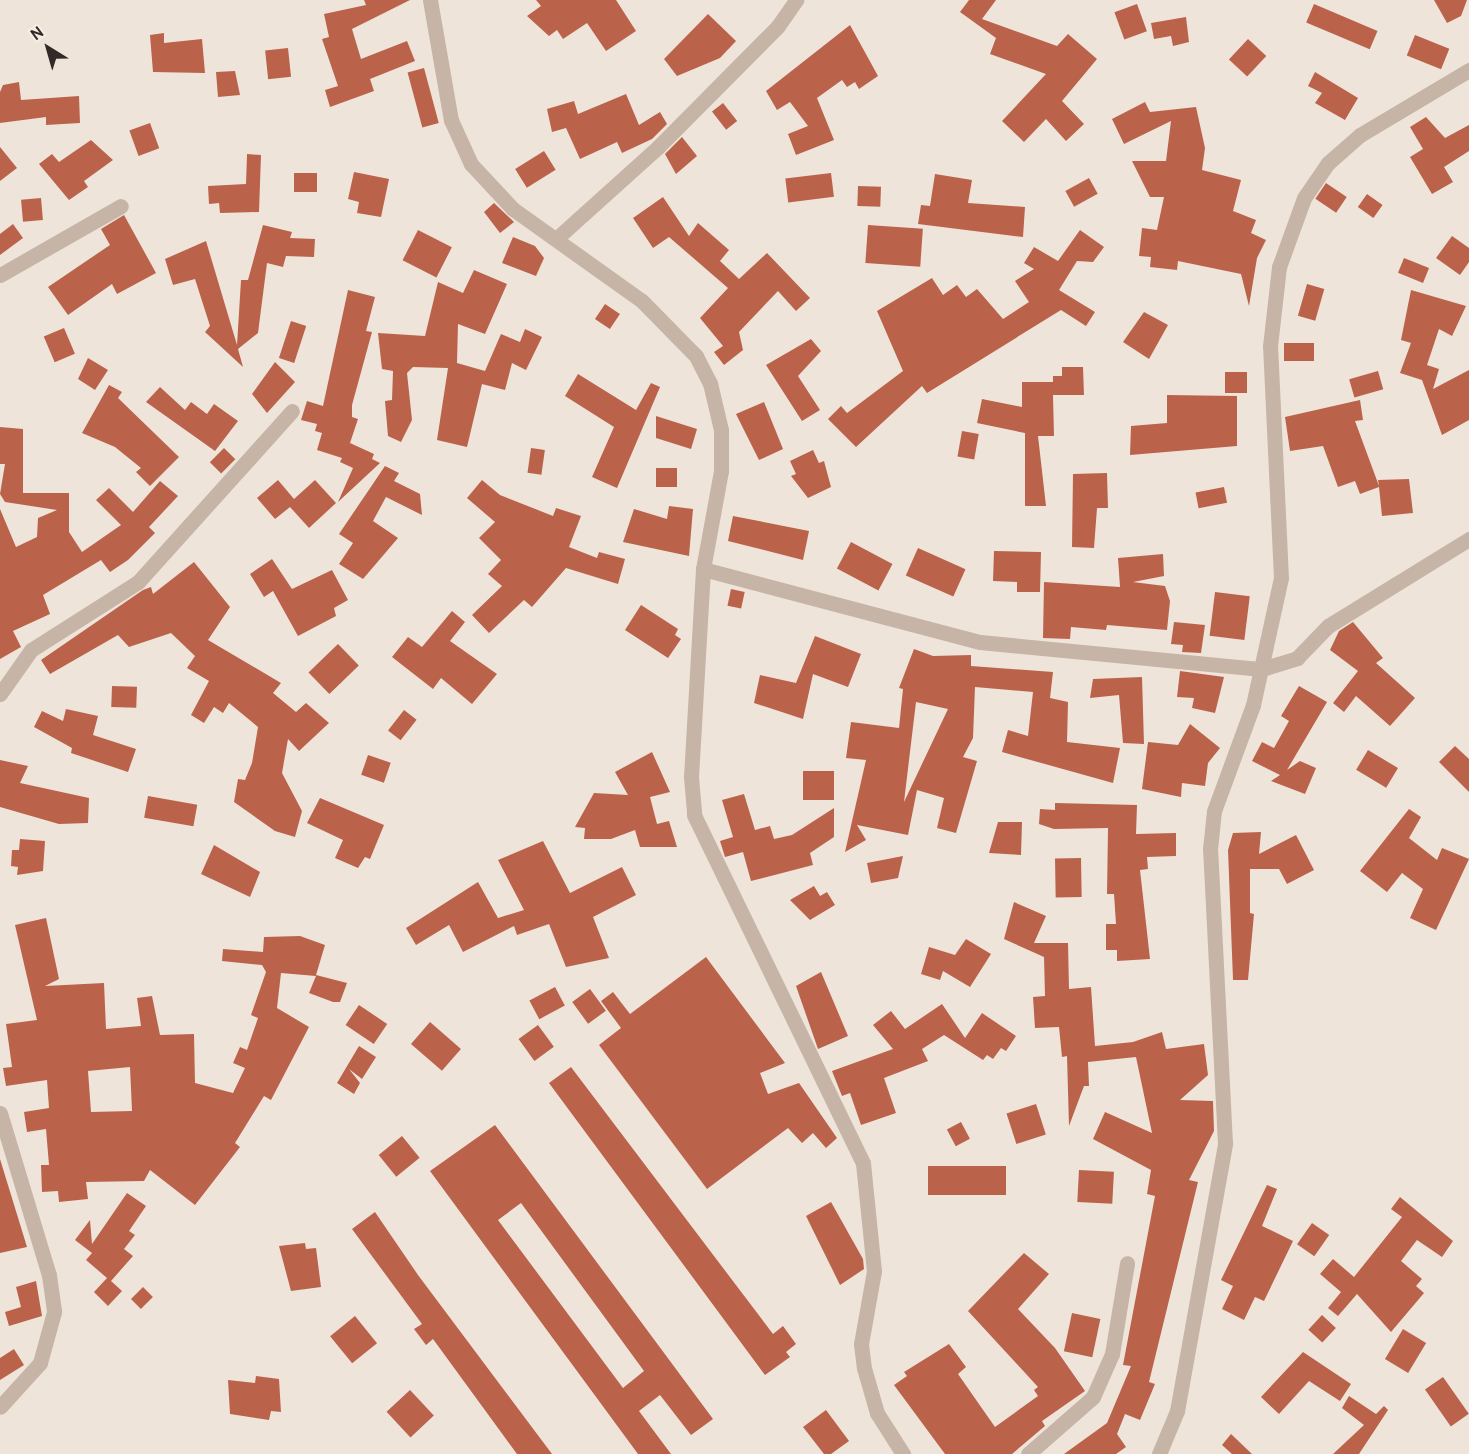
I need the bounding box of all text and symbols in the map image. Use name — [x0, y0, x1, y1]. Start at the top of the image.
north arrow — [18, 18, 78, 78]
text: N — [27, 22, 47, 44]

